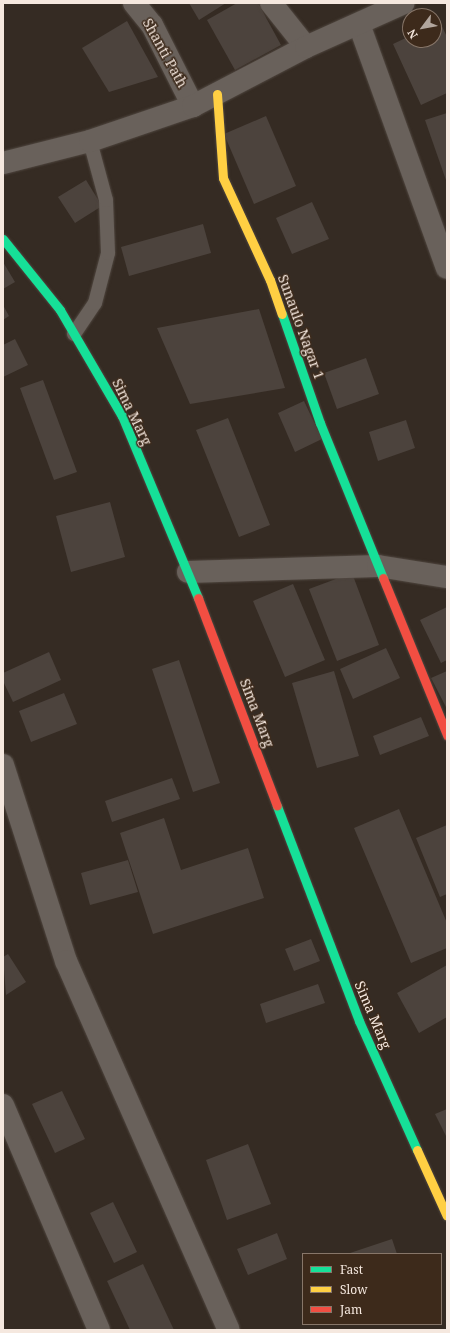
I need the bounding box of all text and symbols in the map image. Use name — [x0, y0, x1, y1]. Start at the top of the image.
north arrow — [402, 8, 442, 48]
street label: Shanti Path — [139, 15, 191, 91]
text: N — [404, 26, 421, 42]
street label: Sunaulo Nagar 1 — [274, 272, 328, 382]
street label: Sima Marg — [109, 376, 155, 448]
street label: Sima Marg — [236, 676, 278, 750]
street label: Sima Marg — [351, 979, 395, 1051]
legend — [302, 1253, 442, 1325]
text: Fast — [340, 1261, 363, 1278]
text: Slow — [340, 1281, 368, 1298]
text: Jam — [340, 1301, 362, 1318]

